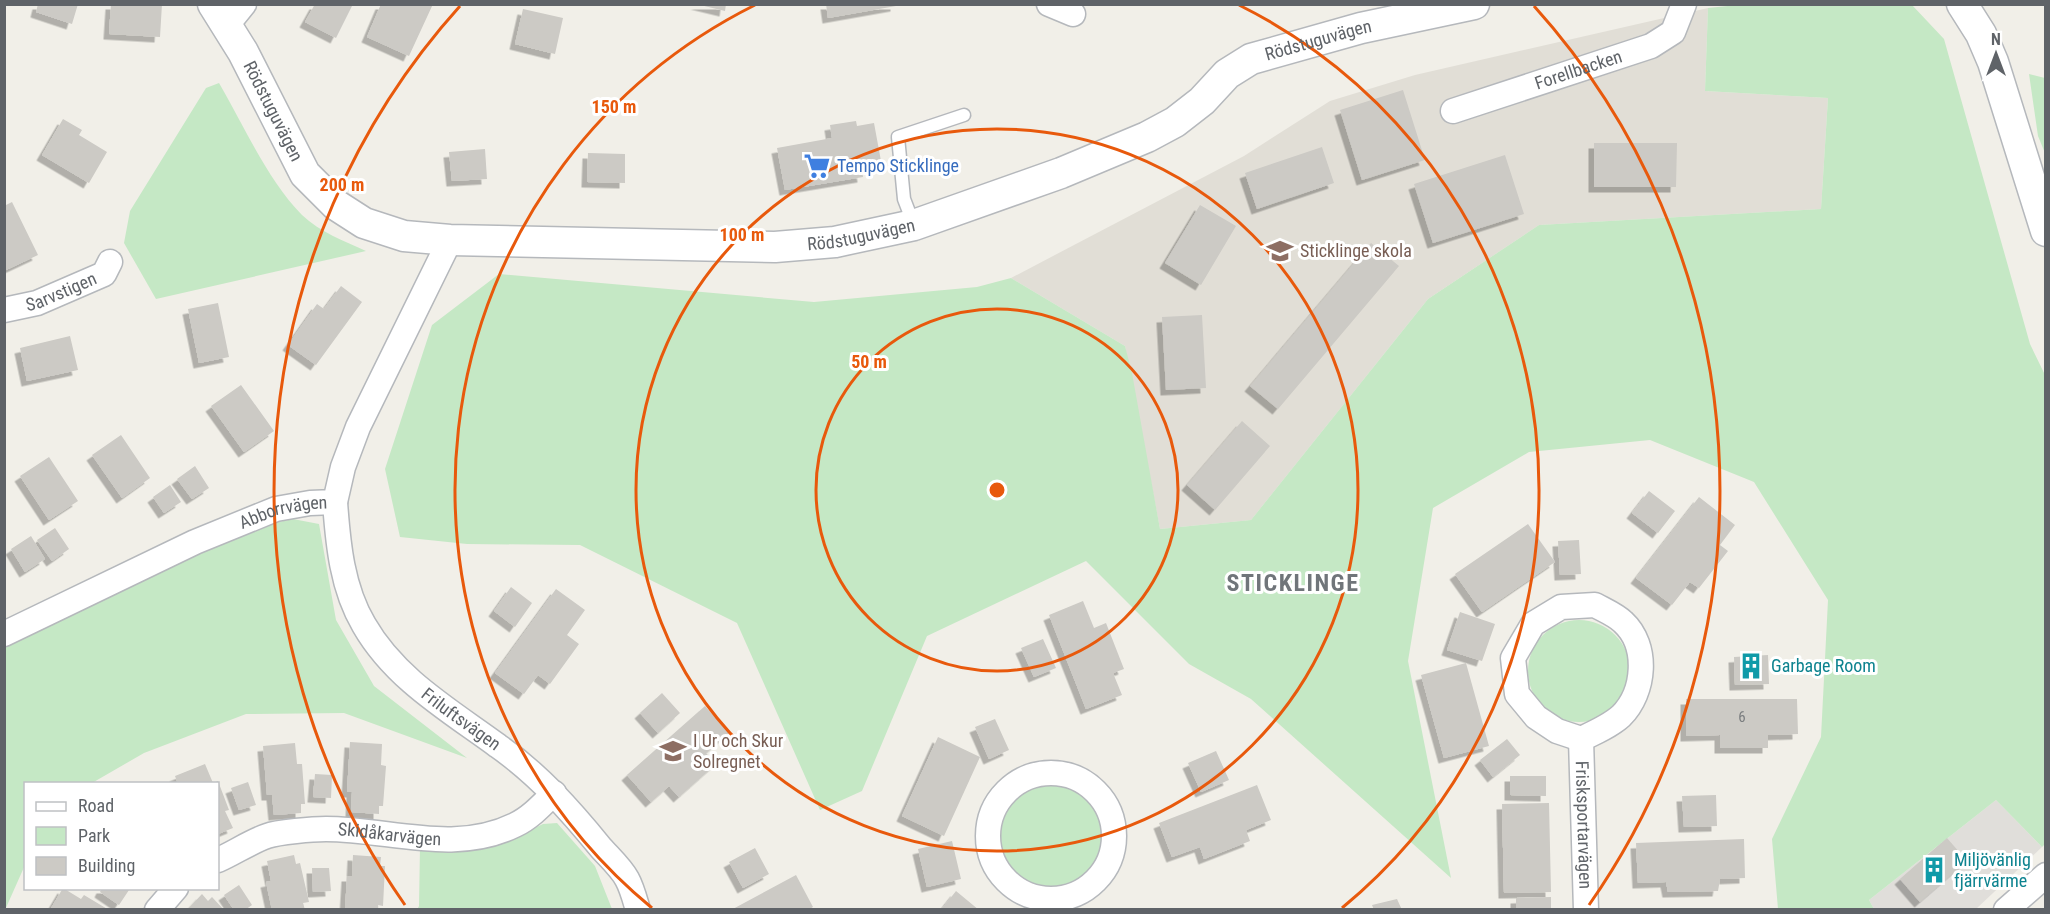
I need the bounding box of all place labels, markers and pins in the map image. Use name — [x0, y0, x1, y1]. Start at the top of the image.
supermarket icon: Tempo Sticklinge — [802, 151, 832, 181]
place label: Tempo Sticklinge — [837, 155, 959, 176]
school or university icon: Sticklinge skola — [1265, 236, 1295, 266]
place label: Sticklinge skola — [1300, 240, 1412, 261]
centre of rings — [987, 480, 1007, 500]
building icon: Garbage Room — [1736, 651, 1766, 681]
place label: Garbage Room — [1771, 655, 1876, 676]
place label: I Ur och Skur Solregnet — [693, 730, 784, 772]
school or university icon: I Ur och Skur Solregnet — [658, 736, 688, 766]
place label: Miljövänlig fjärrvärme — [1954, 849, 2031, 891]
building icon: Miljövänlig fjärrvärme — [1919, 855, 1949, 885]

